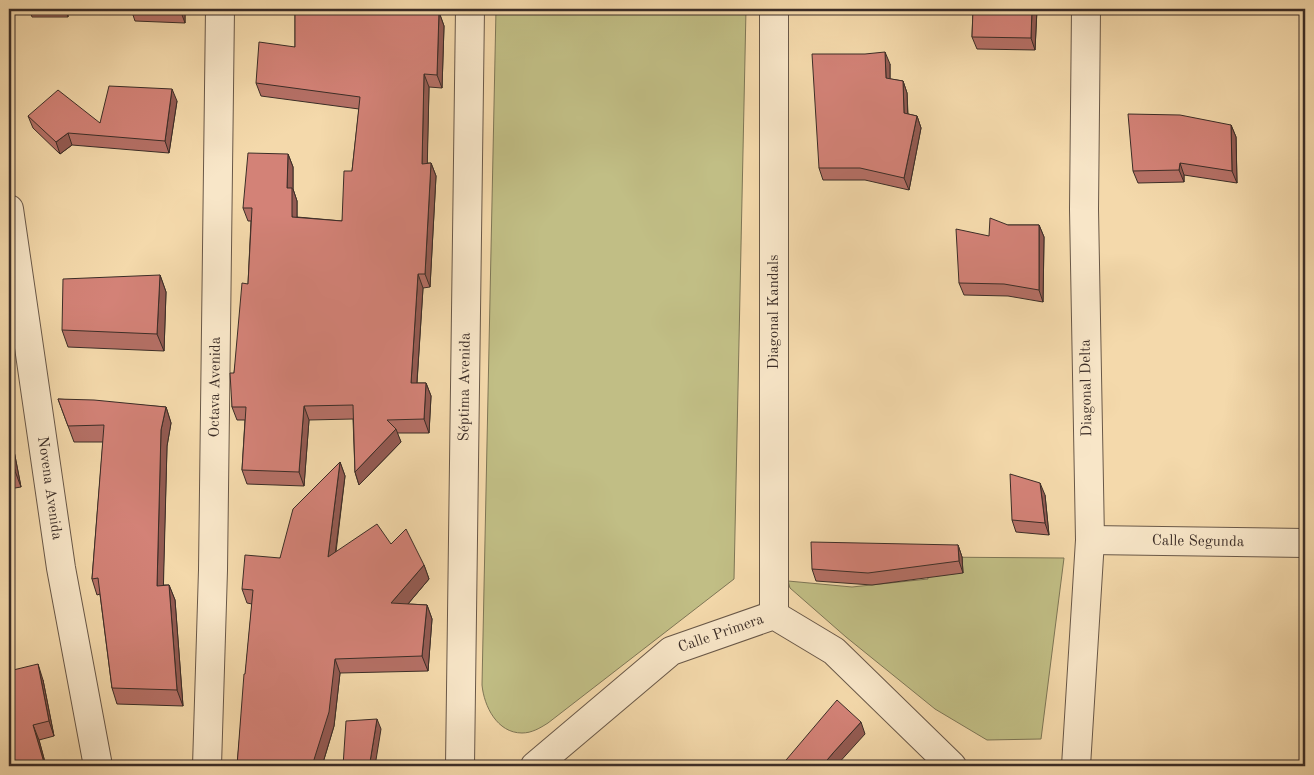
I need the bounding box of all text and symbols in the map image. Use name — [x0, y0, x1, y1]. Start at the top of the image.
street label: Diagonal Kandals — [767, 254, 782, 370]
street label: Séptima Avenida — [457, 332, 473, 442]
street label: Octava Avenida — [207, 336, 223, 437]
street label: Diagonal Delta — [1079, 338, 1095, 437]
street label: Novena Avenida — [35, 435, 64, 541]
street label: Calle Segunda — [1152, 533, 1245, 550]
street label: Calle Primera — [676, 612, 766, 655]

